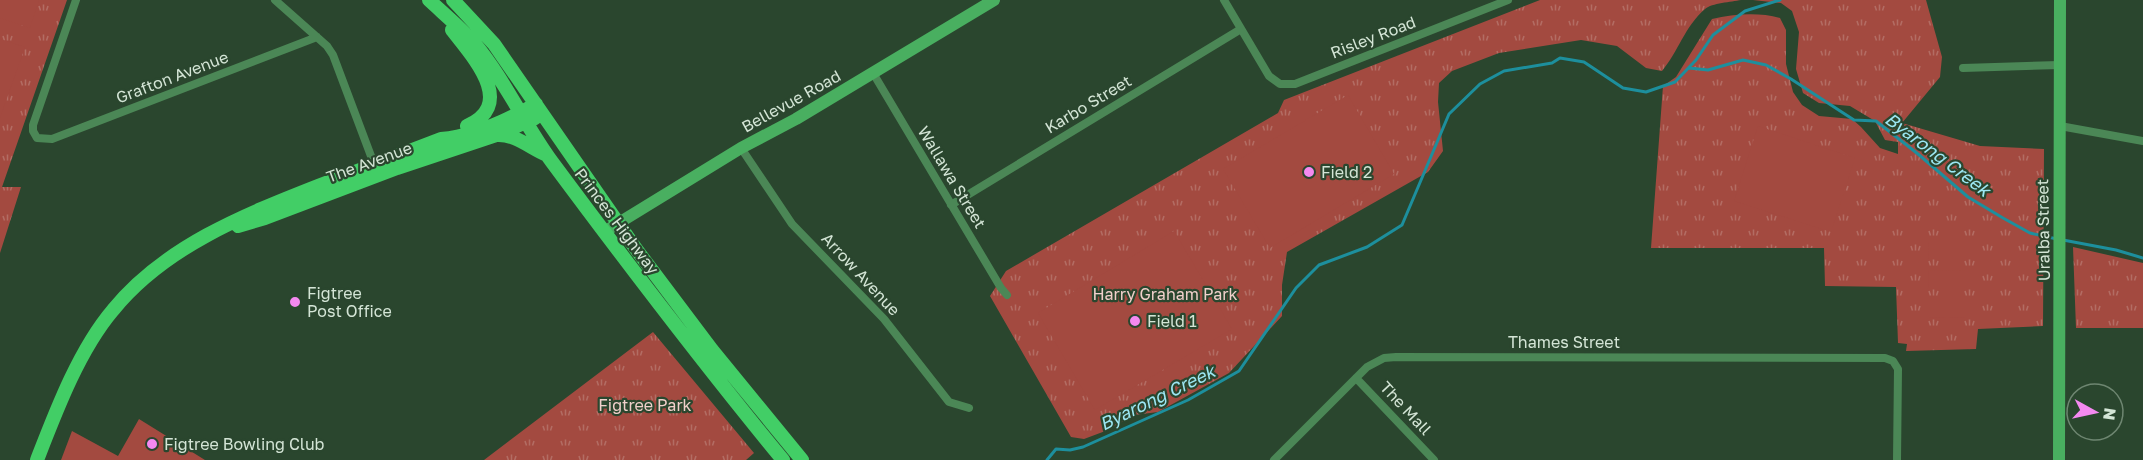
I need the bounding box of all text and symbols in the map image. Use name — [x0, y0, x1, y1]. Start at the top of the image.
street label: Risley Road — [1328, 12, 1418, 62]
street label: Grafton Avenue — [113, 46, 231, 108]
street label: Bellevue Road — [738, 66, 844, 136]
street label: Karbo Street — [1041, 70, 1135, 138]
water label: Byarong Creek — [1881, 107, 1996, 202]
street label: Wallawa Street — [914, 122, 990, 232]
street label: The Avenue — [324, 137, 414, 187]
place label: Field 2 — [1321, 162, 1372, 182]
street label: Princes Highway — [571, 164, 663, 278]
marker: Field 2 — [1302, 165, 1316, 179]
street label: Uralba Street — [2032, 179, 2054, 281]
street label: Arrow Avenue — [818, 228, 904, 320]
place label: Figtree Post Office — [307, 283, 392, 321]
park label: Harry Graham Park — [1092, 284, 1238, 304]
marker: Figtree Post Office — [288, 295, 302, 309]
place label: Field 1 — [1147, 311, 1197, 331]
marker: Field 1 — [1128, 314, 1142, 328]
street label: Thames Street — [1508, 332, 1620, 352]
water label: Byarong Creek — [1096, 359, 1220, 435]
street label: The Mall — [1376, 377, 1436, 439]
north arrow — [2065, 382, 2125, 442]
park label: Figtree Park — [598, 395, 692, 415]
text: N — [2099, 407, 2121, 422]
place label: Figtree Bowling Club — [164, 434, 325, 454]
marker: Figtree Bowling Club — [145, 437, 159, 451]

